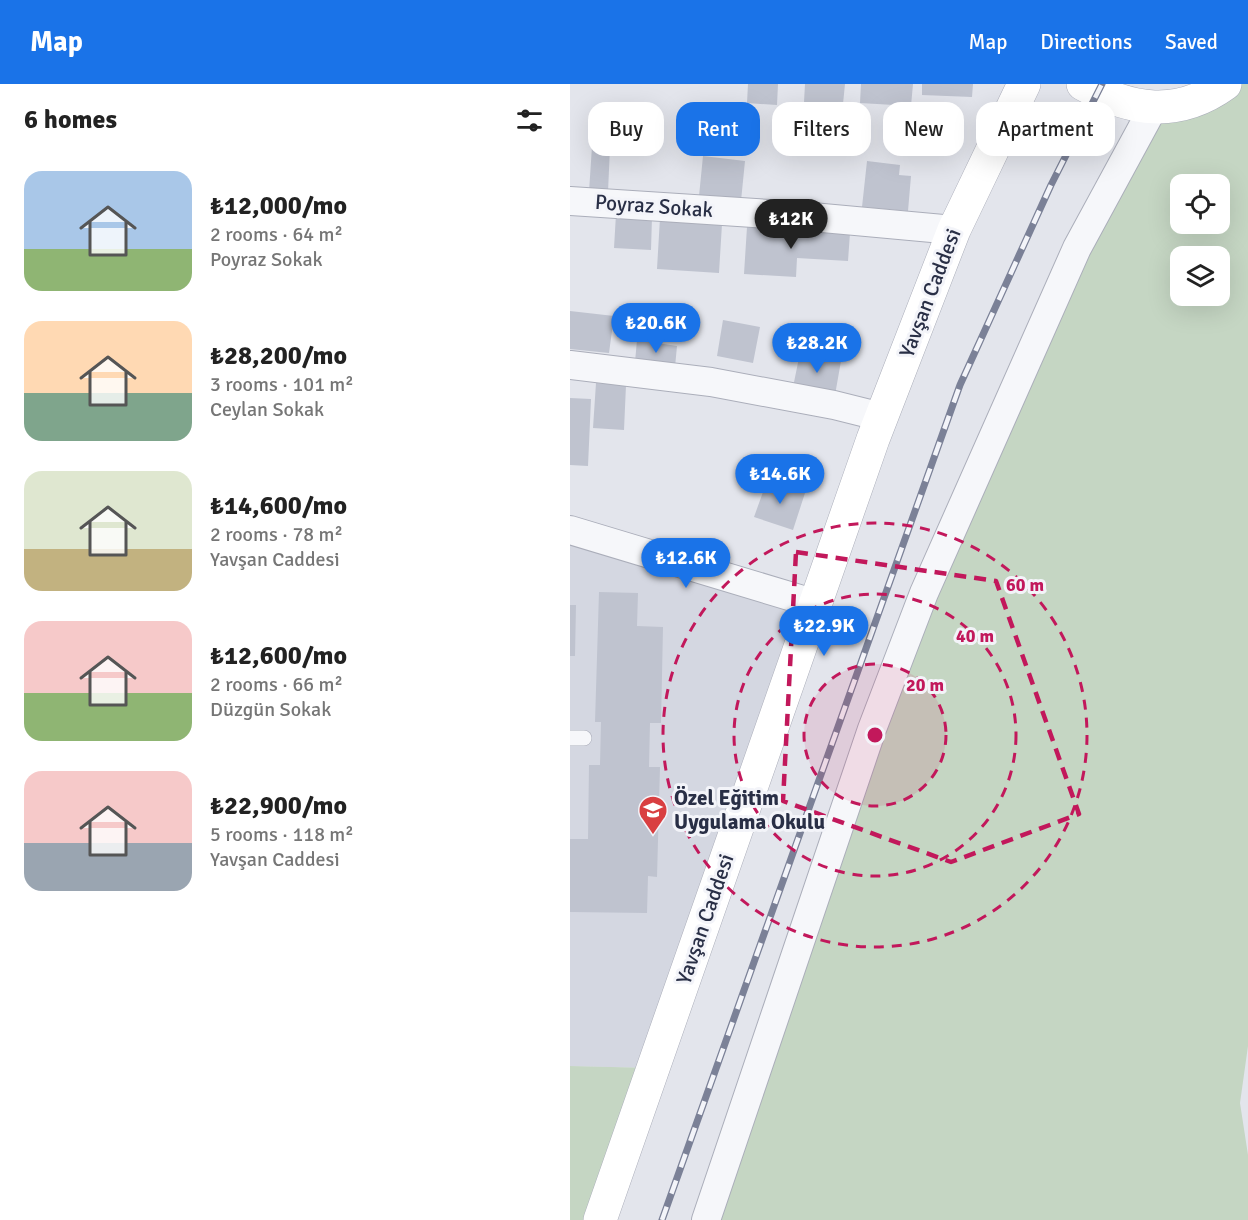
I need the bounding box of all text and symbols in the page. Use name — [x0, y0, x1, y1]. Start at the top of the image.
text: Map — [30, 25, 83, 59]
text: Map — [969, 29, 1007, 55]
text: Directions — [1040, 29, 1132, 55]
text: Saved — [1165, 29, 1218, 55]
chip: Buy — [588, 102, 664, 156]
chip: Rent — [676, 102, 760, 156]
chip: Filters — [772, 102, 871, 156]
chip: New — [883, 102, 964, 156]
chip: Apartment — [976, 102, 1115, 156]
text: 6 homes — [24, 104, 117, 136]
icon: filters — [513, 104, 546, 137]
map controls — [1170, 174, 1230, 306]
button: locate — [1170, 174, 1230, 234]
street label: Poyraz Sokak — [594, 189, 714, 223]
text: ₺12,000/mo — [210, 190, 347, 222]
icon: home — [72, 195, 144, 267]
pin: ₺12K — [755, 199, 827, 250]
text: ₺12K — [769, 206, 813, 231]
text: 2 rooms · 64 m² — [210, 222, 343, 247]
street label: Yavşan Caddesi — [893, 225, 967, 361]
button: layers — [1170, 246, 1230, 306]
text: Poyraz Sokak — [210, 247, 323, 272]
pin: ₺20.6K — [607, 303, 705, 354]
text: ₺20.6K — [625, 310, 687, 335]
pin: ₺28.2K — [768, 323, 866, 374]
text: ₺28.2K — [786, 330, 848, 355]
text: ₺28,200/mo — [210, 340, 347, 372]
icon: home — [72, 345, 144, 417]
text: 3 rooms · 101 m² — [210, 372, 354, 397]
text: Ceylan Sokak — [210, 397, 324, 422]
pin: ₺14.6K — [731, 454, 829, 505]
text: ₺14.6K — [749, 461, 811, 486]
text: ₺14,600/mo — [210, 490, 347, 522]
icon: home — [72, 495, 144, 567]
text: 2 rooms · 78 m² — [210, 522, 343, 547]
pin: ₺12.6K — [637, 538, 735, 589]
text: ₺12.6K — [655, 545, 717, 570]
text: Yavşan Caddesi — [210, 547, 340, 572]
text: 60 m — [1006, 574, 1044, 596]
pin: ₺22.9K — [775, 606, 873, 657]
text: ₺22.9K — [793, 613, 855, 638]
text: 40 m — [956, 625, 994, 647]
text: ₺12,600/mo — [210, 640, 347, 672]
icon: home — [72, 645, 144, 717]
text: 2 rooms · 66 m² — [210, 672, 343, 697]
text: 20 m — [906, 674, 944, 696]
text: Düzgün Sokak — [210, 697, 331, 722]
centre of rings — [865, 725, 885, 745]
place label: Özel Eğitim Uygulama Okulu — [674, 785, 825, 835]
text: ₺22,900/mo — [210, 790, 347, 822]
school or university icon: Özel Eğitim Uygulama Okulu — [637, 794, 669, 836]
icon: home — [72, 795, 144, 867]
text: 5 rooms · 118 m² — [210, 822, 354, 847]
text: Yavşan Caddesi — [210, 847, 340, 872]
street label: Yavşan Caddesi — [671, 850, 739, 988]

